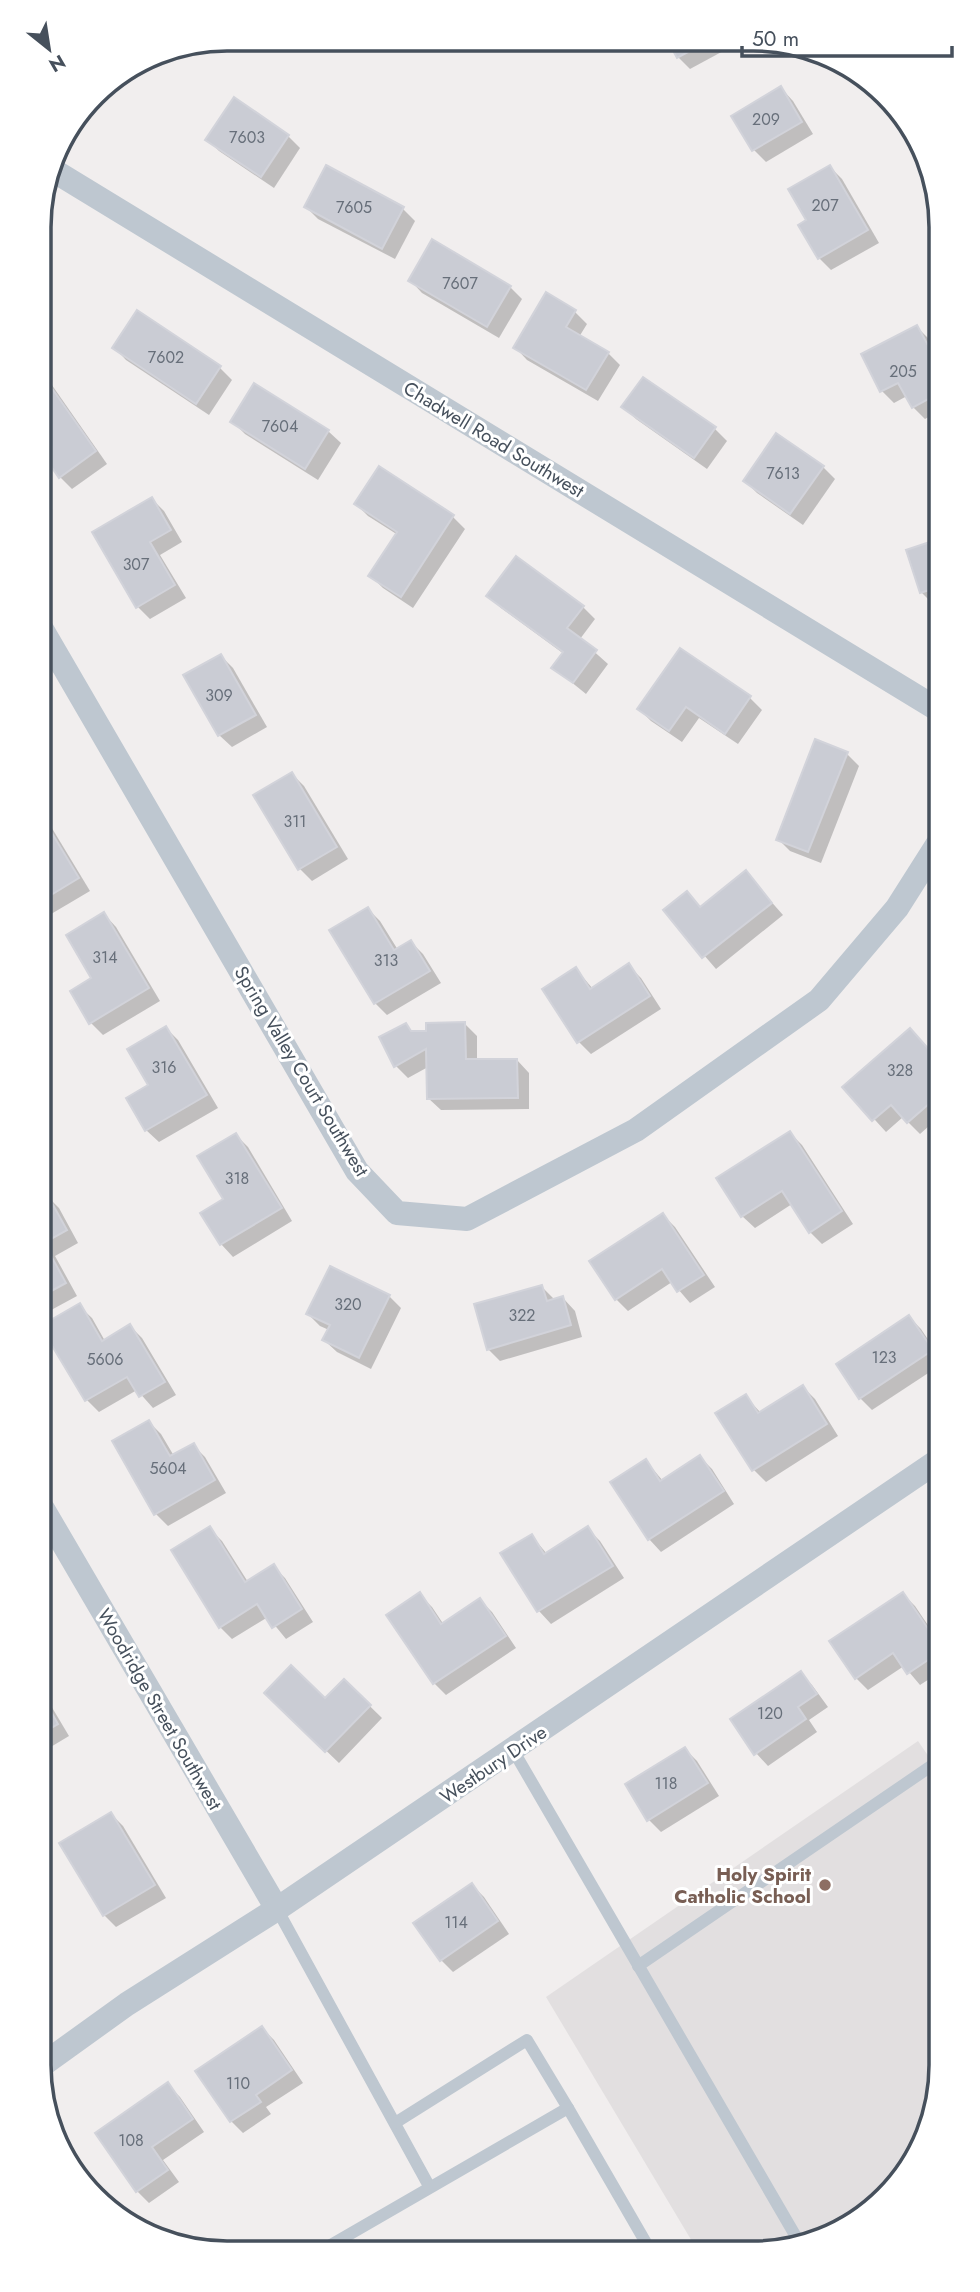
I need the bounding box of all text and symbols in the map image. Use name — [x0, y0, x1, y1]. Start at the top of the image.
north arrow — [14, 14, 84, 84]
scale bar — [742, 14, 952, 58]
text: 50 m — [752, 24, 799, 54]
text: N — [44, 48, 71, 79]
house number: 209 — [752, 108, 780, 131]
house number: 7603 — [229, 126, 265, 149]
house number: 207 — [811, 194, 839, 217]
house number: 7605 — [336, 196, 372, 219]
house number: 7607 — [442, 272, 478, 295]
house number: 7602 — [148, 346, 184, 369]
house number: 205 — [889, 360, 917, 383]
street label: Chadwell Road Southwest — [398, 375, 590, 504]
house number: 7604 — [262, 415, 298, 438]
house number: 7613 — [766, 462, 800, 485]
house number: 307 — [123, 553, 150, 576]
house number: 309 — [205, 684, 233, 707]
house number: 311 — [283, 810, 307, 833]
house number: 314 — [92, 946, 118, 969]
house number: 313 — [374, 949, 399, 972]
street label: Spring Valley Court Southwest — [228, 961, 375, 1182]
house number: 316 — [151, 1056, 177, 1079]
house number: 328 — [887, 1059, 913, 1082]
house number: 318 — [225, 1167, 249, 1190]
house number: 320 — [334, 1293, 362, 1316]
house number: 322 — [509, 1304, 535, 1327]
house number: 123 — [871, 1346, 897, 1369]
house number: 5606 — [86, 1348, 124, 1371]
house number: 5604 — [149, 1457, 187, 1480]
street label: Woodridge Street Southwest — [91, 1604, 229, 1815]
house number: 120 — [757, 1702, 783, 1725]
street label: Westbury Drive — [435, 1719, 552, 1810]
house number: 118 — [654, 1772, 678, 1795]
place label: Holy Spirit Catholic School — [674, 1861, 811, 1910]
marker: Holy Spirit Catholic School — [817, 1877, 833, 1893]
house number: 114 — [444, 1911, 468, 1934]
house number: 110 — [226, 2072, 250, 2095]
house number: 108 — [118, 2129, 144, 2152]

